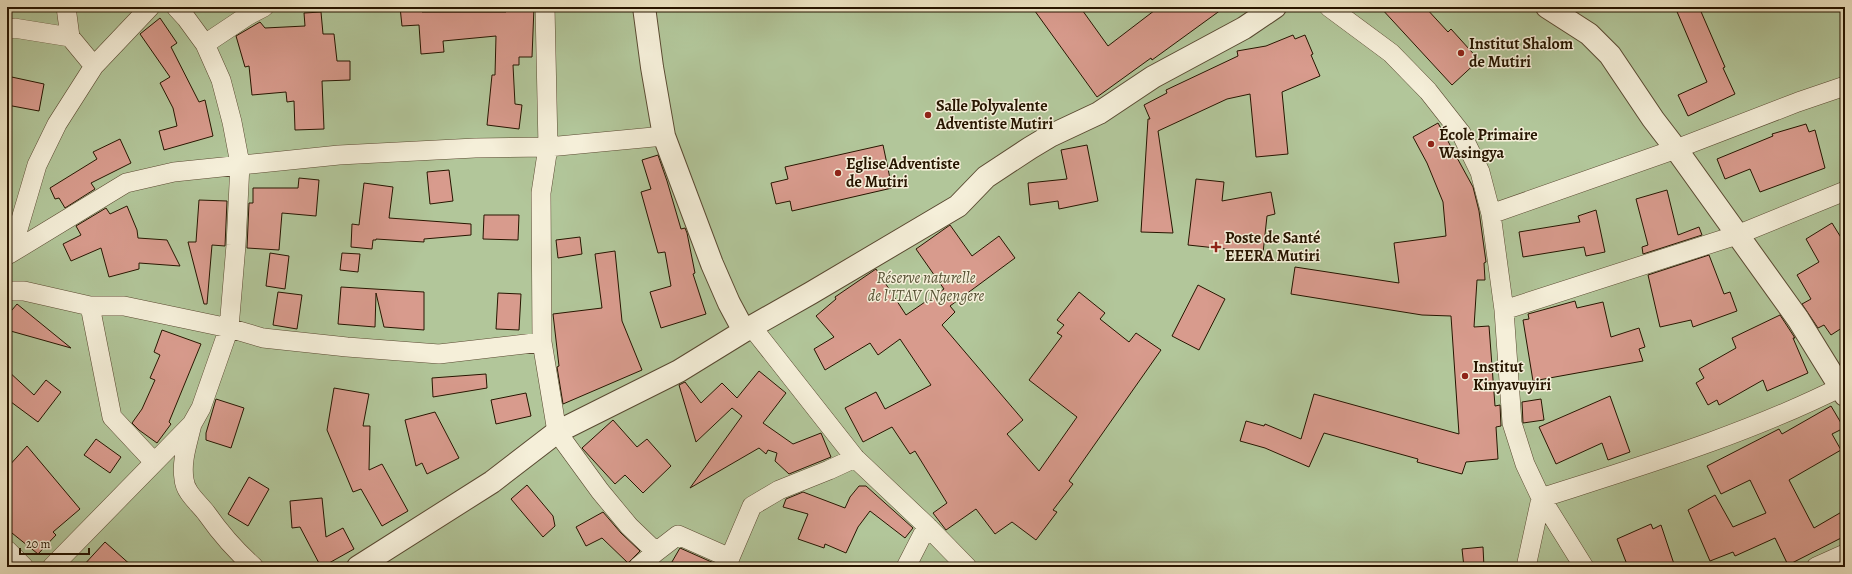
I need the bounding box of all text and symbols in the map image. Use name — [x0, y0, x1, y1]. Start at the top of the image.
place label: Institut Shalom de Mutiri — [1469, 33, 1574, 73]
marker: Institut Shalom de Mutiri — [1456, 48, 1466, 58]
place label: Salle Polyvalente Adventiste Mutiri — [935, 95, 1053, 135]
marker: Salle Polyvalente Adventiste Mutiri — [923, 110, 933, 120]
place label: École Primaire Wasingya — [1438, 124, 1538, 164]
marker: École Primaire Wasingya — [1426, 139, 1436, 149]
place label: Eglise Adventiste de Mutiri — [846, 153, 960, 193]
marker: Eglise Adventiste de Mutiri — [833, 168, 843, 178]
place label: Poste de Santé EEERA Mutiri — [1225, 227, 1321, 267]
marker: Poste de Santé EEERA Mutiri — [1210, 241, 1222, 253]
park label: Réserve naturelle de l'ITAV (Ngengere — [868, 267, 984, 307]
place label: Institut Kinyavuyiri — [1473, 356, 1551, 396]
marker: Institut Kinyavuyiri — [1460, 371, 1470, 381]
scale bar — [20, 530, 89, 556]
text: 20 m — [26, 536, 50, 552]

